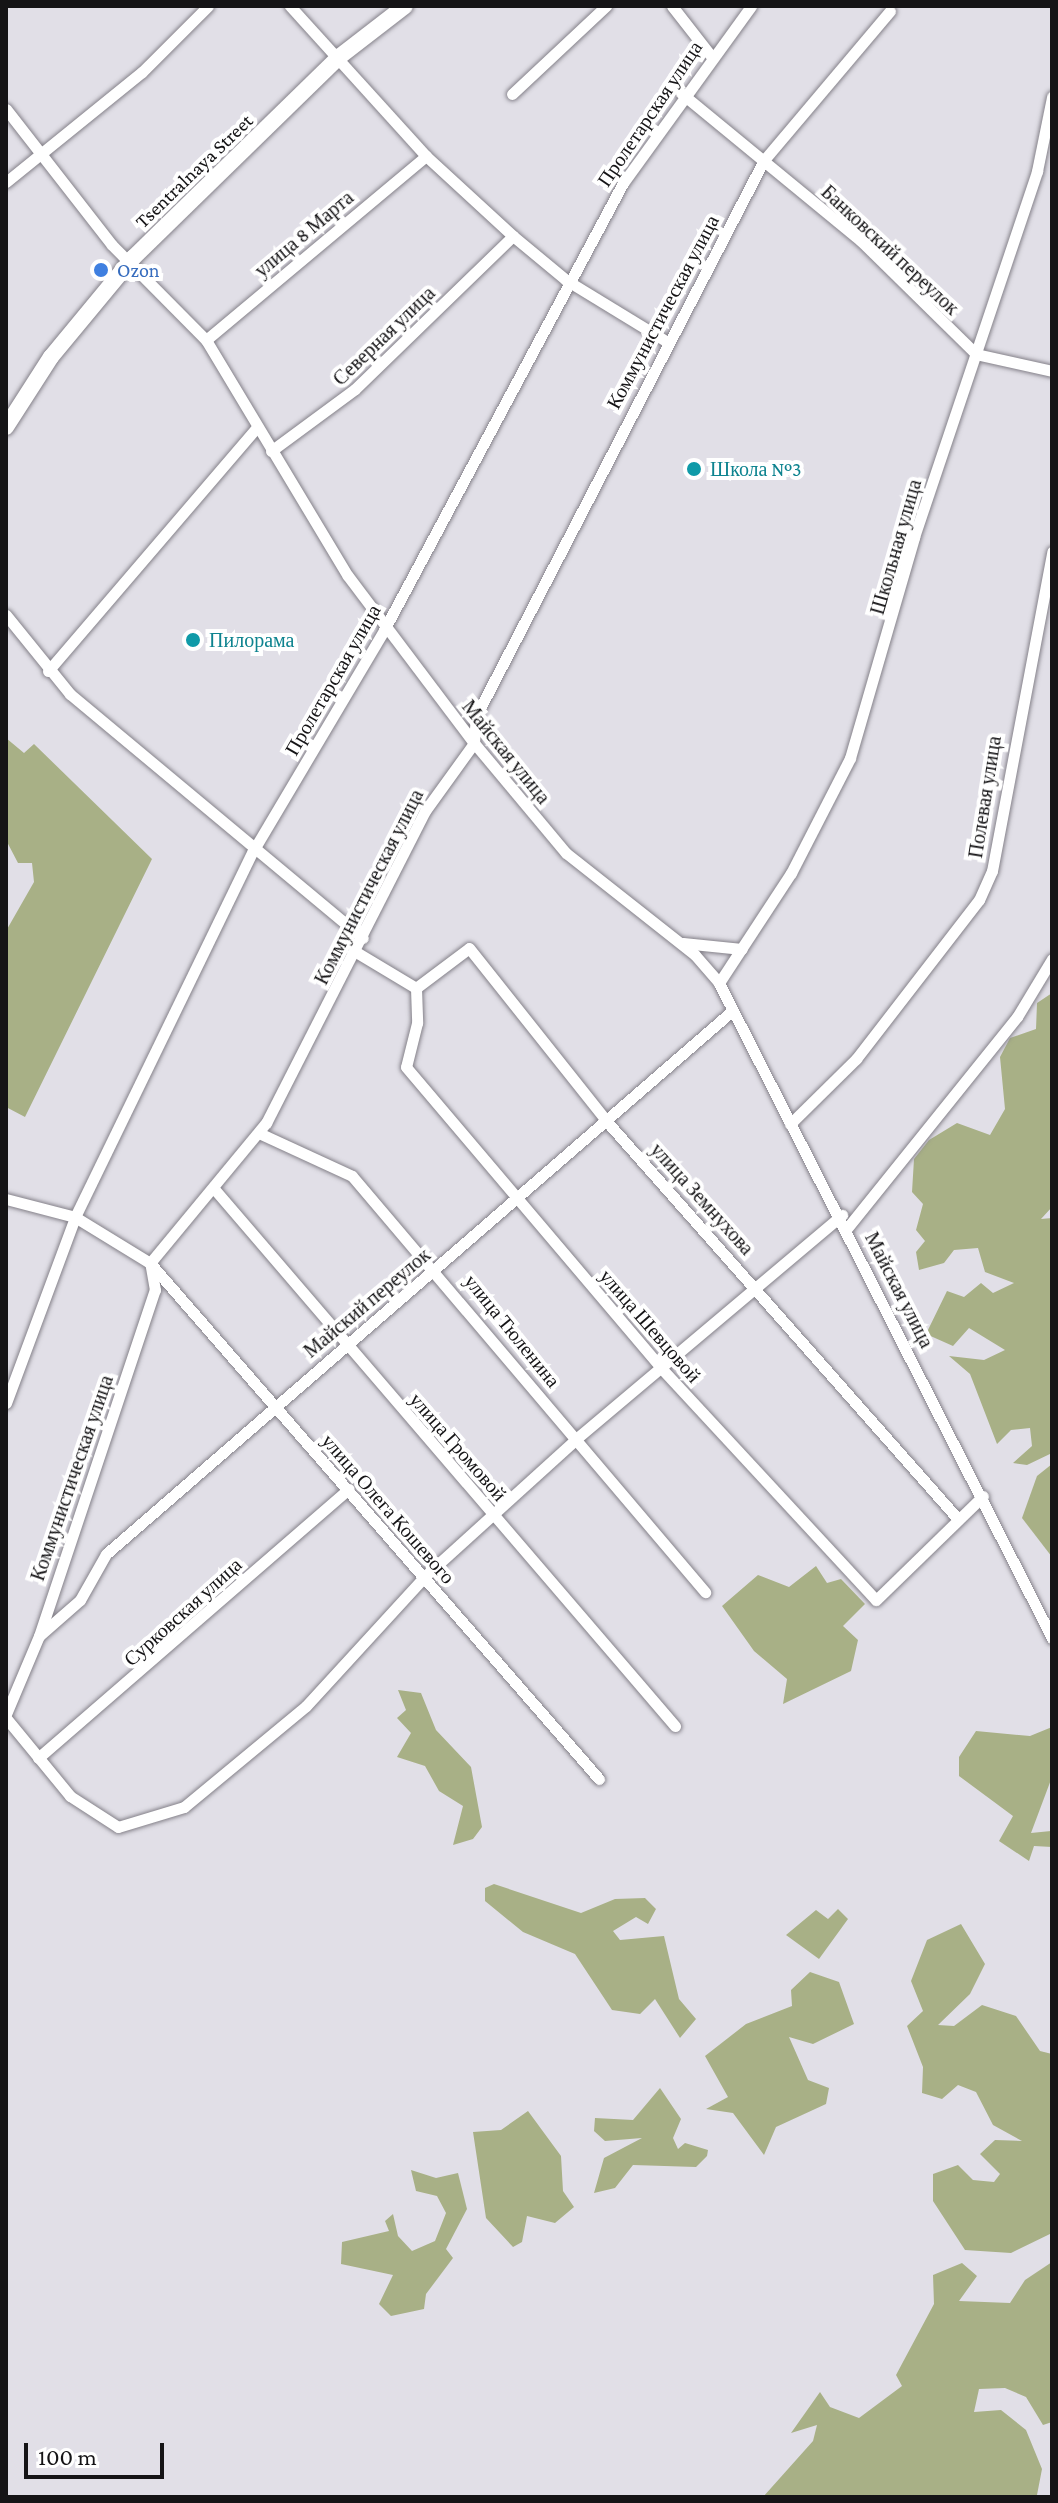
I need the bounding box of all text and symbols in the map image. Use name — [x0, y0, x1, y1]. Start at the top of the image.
street label: Пролетарская улица — [592, 37, 708, 191]
street label: Tsentralnaya Street — [130, 109, 258, 233]
street label: Банковский переулок — [816, 180, 964, 320]
street label: улица 8 Марта — [250, 186, 358, 282]
street label: Коммунистическая улица — [602, 211, 724, 413]
place label: Ozon — [117, 258, 160, 282]
marker: Ozon — [92, 261, 110, 279]
street label: Северная улица — [328, 281, 440, 391]
place label: Школа №3 — [710, 457, 801, 481]
marker: Школа №3 — [685, 460, 703, 478]
street label: Школьная улица — [865, 477, 927, 617]
street label: Пролетарская улица — [280, 600, 386, 760]
place label: Пилорама — [209, 628, 294, 652]
marker: Пилорама — [184, 631, 202, 649]
street label: Майская улица — [457, 695, 555, 809]
street label: Полевая улица — [963, 734, 1007, 860]
street label: Коммунистическая улица — [309, 785, 429, 989]
street label: улица Земнухова — [645, 1138, 759, 1260]
street label: Майская улица — [860, 1228, 938, 1352]
street label: Майский переулок — [299, 1243, 435, 1363]
street label: улица Шевцовой — [594, 1264, 706, 1388]
street label: улица Тюленина — [459, 1270, 565, 1392]
street label: Коммунистическая улица — [26, 1372, 118, 1584]
street label: улица Громовой — [404, 1388, 512, 1506]
street label: улица Олега Кошевого — [316, 1429, 460, 1589]
street label: Сурковская улица — [119, 1553, 247, 1671]
scale bar — [28, 2427, 168, 2477]
text: 100 m — [38, 2443, 97, 2470]

